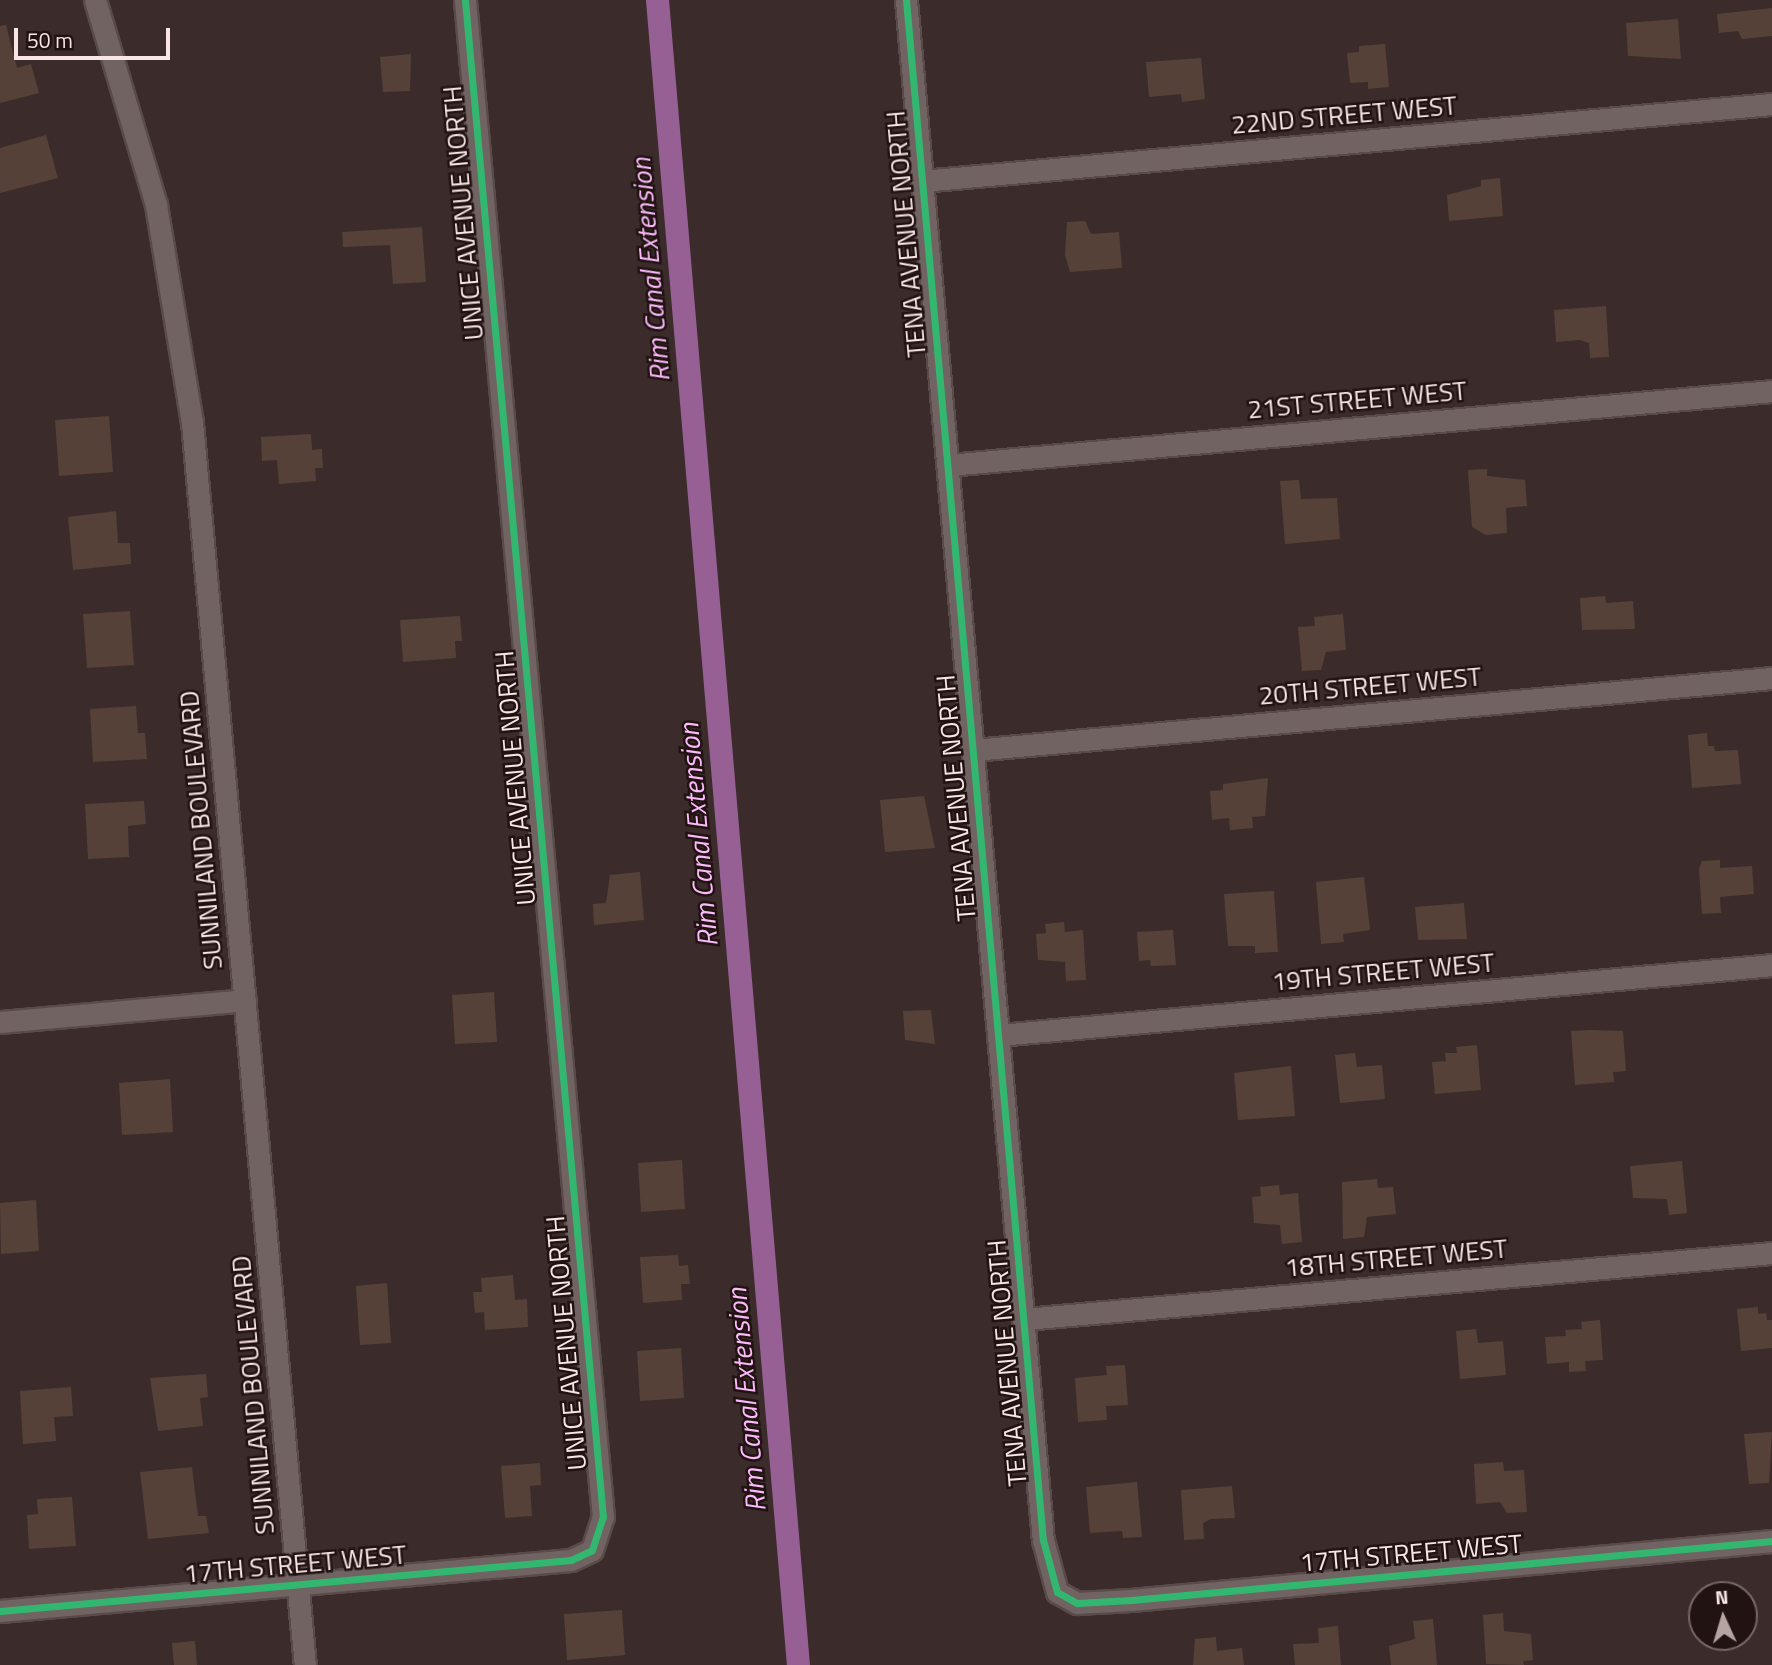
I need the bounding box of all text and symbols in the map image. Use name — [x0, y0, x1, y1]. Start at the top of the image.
scale bar — [18, 14, 173, 58]
text: 50 m — [27, 24, 73, 56]
street label: UNICE AVENUE NORTH — [436, 84, 490, 342]
street label: 22ND STREET WEST — [1230, 90, 1458, 140]
street label: TENA AVENUE NORTH — [880, 109, 932, 359]
water label: Rim Canal Extension — [623, 157, 677, 383]
street label: 21ST STREET WEST — [1246, 375, 1468, 425]
street label: UNICE AVENUE NORTH — [488, 649, 542, 907]
street label: 20TH STREET WEST — [1258, 661, 1482, 711]
street label: TENA AVENUE NORTH — [930, 673, 982, 923]
street label: SUNNILAND BOULEVARD — [173, 689, 229, 971]
water label: Rim Canal Extension — [671, 722, 725, 948]
street label: 19TH STREET WEST — [1271, 947, 1495, 997]
street label: UNICE AVENUE NORTH — [539, 1214, 593, 1472]
street label: 18TH STREET WEST — [1284, 1233, 1508, 1283]
street label: TENA AVENUE NORTH — [981, 1238, 1033, 1488]
street label: SUNNILAND BOULEVARD — [225, 1254, 281, 1536]
water label: Rim Canal Extension — [719, 1287, 773, 1513]
street label: 17TH STREET WEST — [1299, 1528, 1523, 1578]
street label: 17TH STREET WEST — [183, 1539, 407, 1589]
north arrow — [1688, 1581, 1758, 1651]
text: N — [1714, 1582, 1729, 1611]

